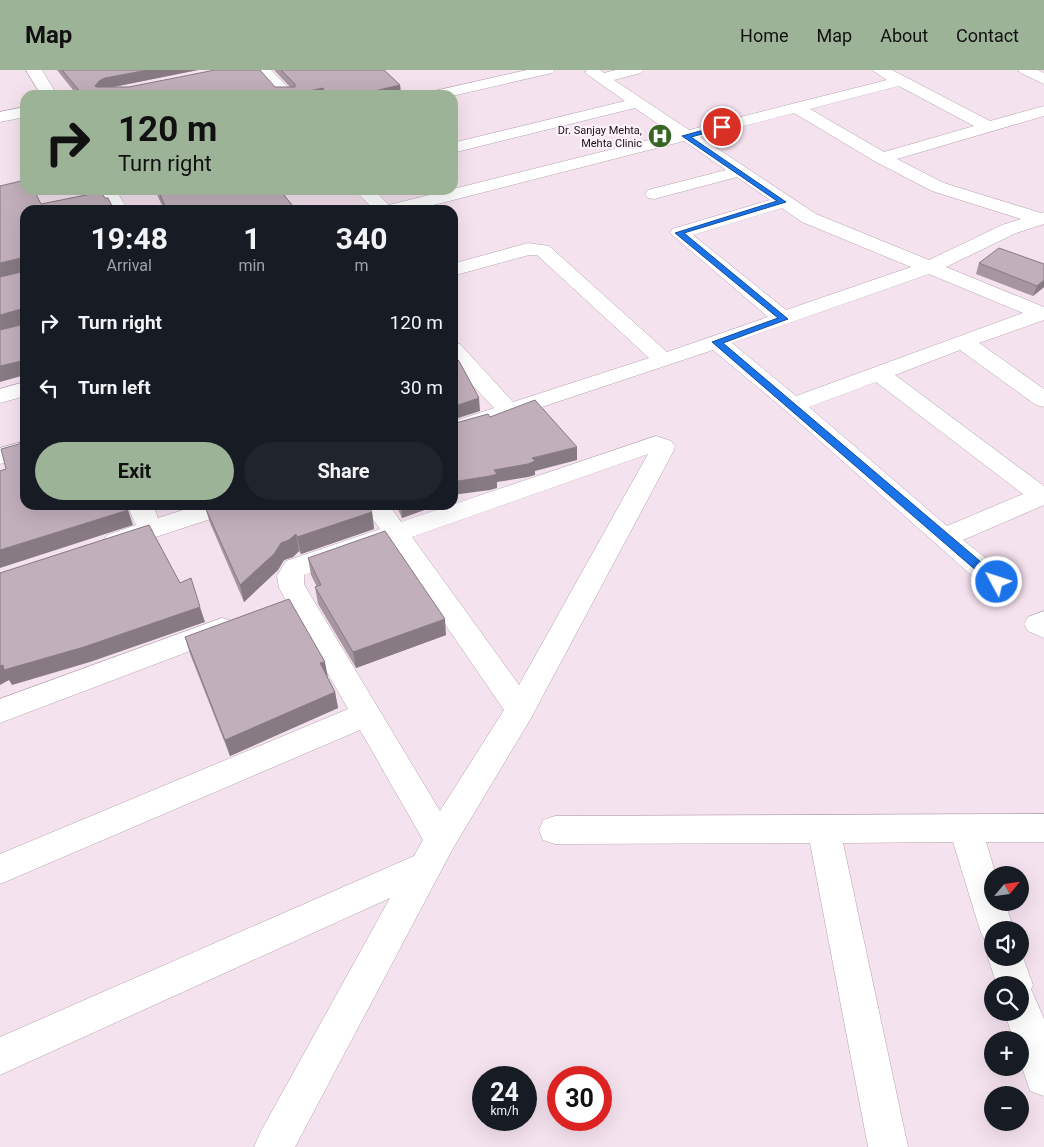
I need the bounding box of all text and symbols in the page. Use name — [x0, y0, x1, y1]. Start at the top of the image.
text: Map — [25, 21, 72, 49]
text: Home — [740, 25, 789, 46]
text: Map — [817, 25, 852, 46]
text: About — [880, 25, 928, 46]
text: Contact — [956, 25, 1019, 46]
pin — [701, 106, 743, 148]
text: 120 m — [118, 109, 217, 150]
icon: right — [35, 110, 100, 175]
icon: arrive — [708, 113, 736, 141]
hospital icon: Dr. Sanjay Mehta, Mehta Clinic — [647, 123, 673, 149]
place label: Dr. Sanjay Mehta, Mehta Clinic — [558, 124, 642, 150]
text: Turn right — [118, 151, 212, 176]
text: 19:48 — [91, 221, 168, 256]
text: 1 — [243, 221, 260, 256]
text: 340 — [336, 221, 387, 256]
text: Arrival — [107, 256, 152, 275]
text: min — [238, 256, 265, 275]
text: m — [355, 256, 369, 275]
icon: right — [35, 309, 63, 337]
text: Turn right — [78, 311, 162, 334]
text: 120 m — [390, 311, 443, 334]
icon: left — [35, 374, 63, 402]
text: Turn left — [78, 376, 151, 399]
text: 30 m — [400, 376, 443, 399]
button: Exit — [35, 442, 234, 500]
button: Share — [244, 442, 443, 500]
position arrow — [970, 555, 1022, 607]
north arrow — [984, 866, 1029, 911]
map controls — [984, 866, 1029, 1131]
button: sound — [984, 921, 1029, 966]
button: search — [984, 976, 1029, 1021]
button: + — [984, 1031, 1029, 1076]
speed limit sign: 30 — [547, 1066, 612, 1131]
text: 24 — [490, 1078, 519, 1107]
button: − — [984, 1086, 1029, 1131]
text: km/h — [490, 1104, 519, 1118]

